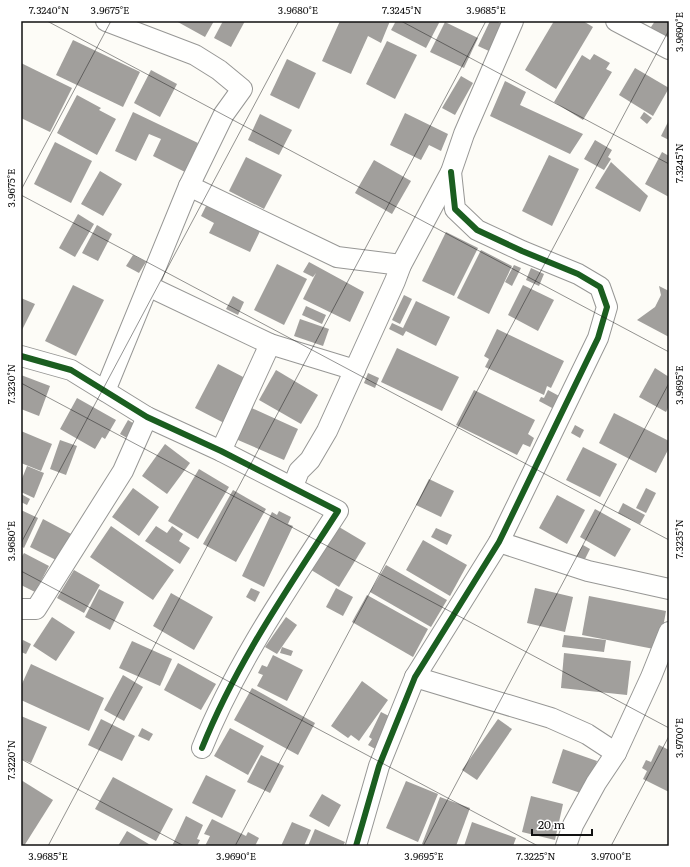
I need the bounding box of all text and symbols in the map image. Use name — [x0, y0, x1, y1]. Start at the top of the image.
text: 7.3240°N — [29, 2, 69, 17]
text: 3.9675°E — [91, 2, 129, 17]
text: 3.9680°E — [278, 2, 318, 17]
text: 7.3245°N — [382, 2, 422, 17]
text: 3.9685°E — [466, 2, 506, 17]
text: 3.9690°E — [671, 12, 686, 52]
text: 7.3245°N — [671, 143, 686, 183]
text: 3.9675°E — [3, 169, 18, 207]
text: 7.3230°N — [3, 364, 18, 404]
text: 3.9695°E — [671, 365, 686, 405]
text: 7.3235°N — [671, 519, 686, 559]
text: 3.9680°E — [3, 521, 18, 561]
text: 3.9700°E — [671, 718, 686, 758]
text: 7.3220°N — [3, 740, 18, 780]
scale bar — [532, 811, 592, 837]
text: 20 m — [538, 815, 565, 833]
text: 3.9685°E — [28, 848, 68, 863]
text: 3.9690°E — [216, 848, 256, 863]
text: 3.9695°E — [404, 848, 444, 863]
text: 7.3225°N — [516, 848, 556, 863]
text: 3.9700°E — [591, 848, 631, 863]

